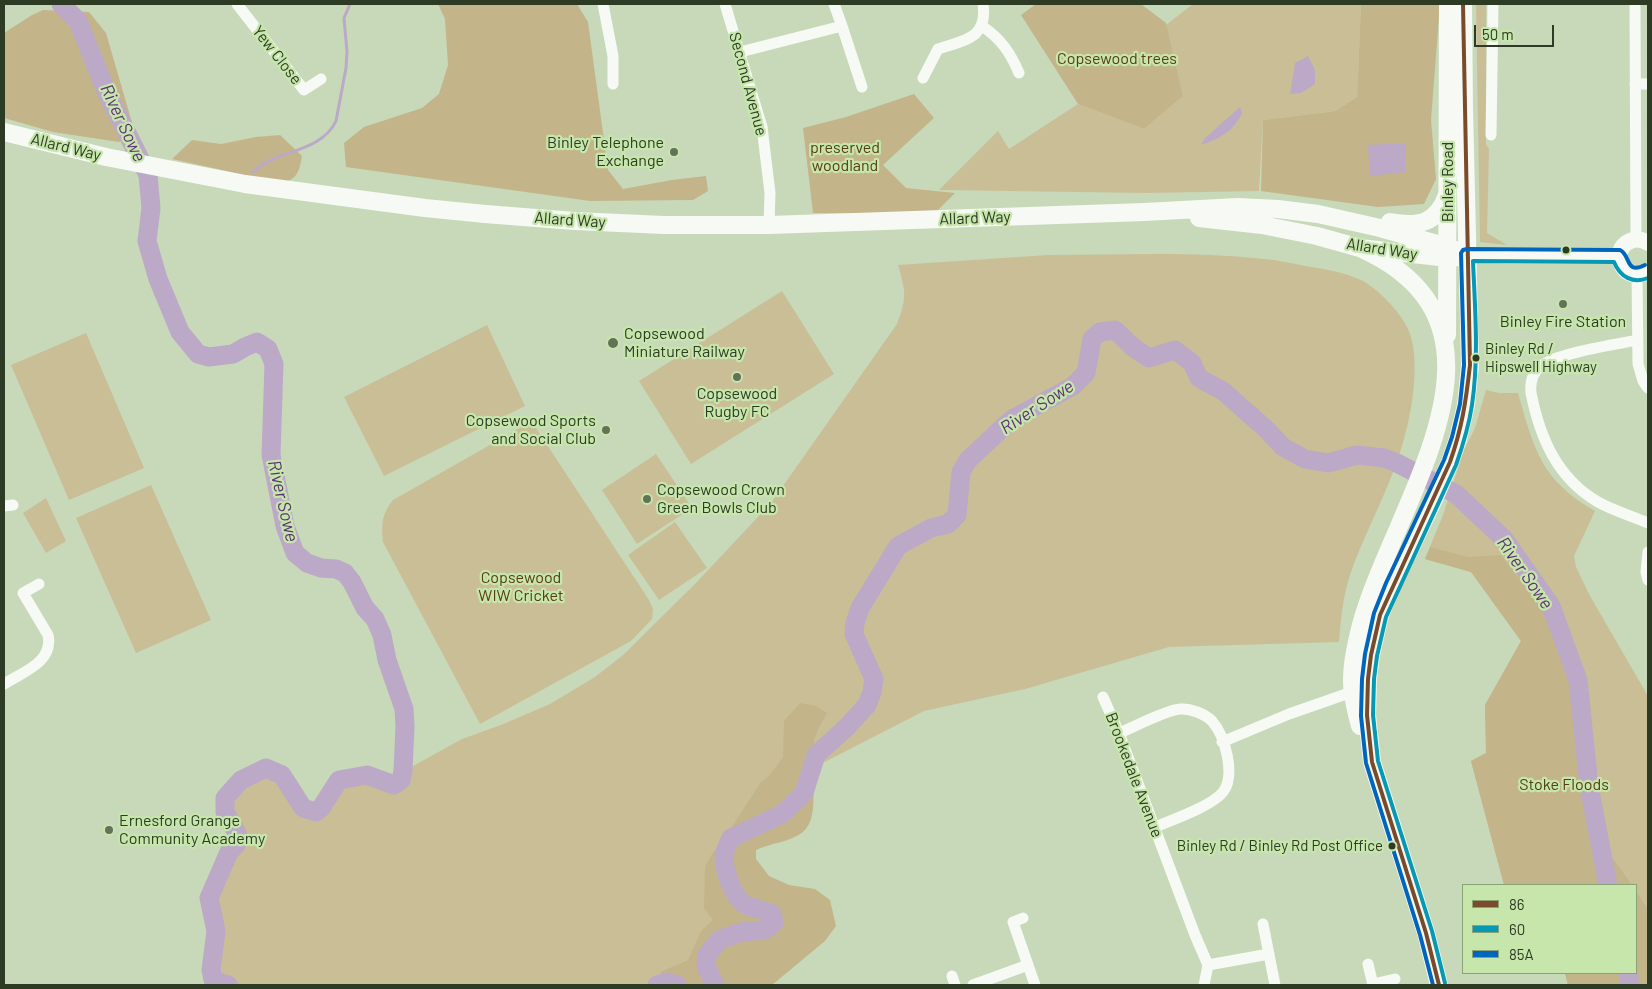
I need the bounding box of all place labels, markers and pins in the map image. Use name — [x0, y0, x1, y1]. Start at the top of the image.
place label: Binley Telephone Exchange — [547, 133, 664, 171]
marker: Binley Telephone Exchange — [668, 146, 680, 158]
unlabelled marker — [1561, 245, 1571, 255]
marker: Binley Fire Station — [1557, 298, 1569, 310]
place label: Binley Fire Station — [1500, 312, 1626, 332]
place label: Copsewood Miniature Railway — [624, 324, 745, 362]
marker: Copsewood Miniature Railway — [606, 336, 620, 350]
place label: Binley Rd / Hipswell Highway — [1485, 340, 1597, 375]
marker: Binley Rd / Hipswell Highway — [1471, 353, 1481, 363]
marker: Copsewood Rugby FC — [731, 371, 743, 383]
place label: Copsewood Rugby FC — [697, 384, 777, 422]
place label: Copsewood Sports and Social Club — [466, 411, 596, 449]
marker: Copsewood Sports and Social Club — [600, 424, 612, 436]
place label: Copsewood Crown Green Bowls Club — [657, 480, 785, 518]
marker: Copsewood Crown Green Bowls Club — [641, 493, 653, 505]
place label: Ernesford Grange Community Academy — [119, 811, 265, 849]
marker: Ernesford Grange Community Academy — [103, 824, 115, 836]
place label: Binley Rd / Binley Rd Post Office — [1177, 837, 1383, 855]
marker: Binley Rd / Binley Rd Post Office — [1387, 841, 1397, 851]

